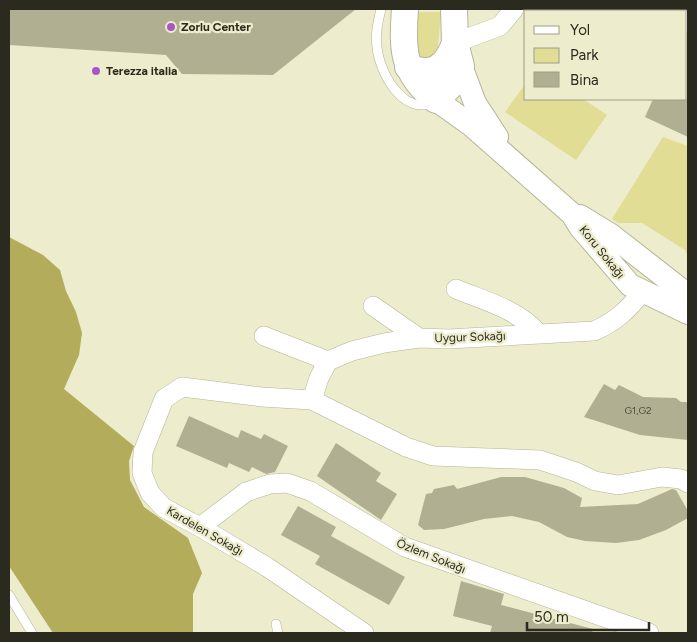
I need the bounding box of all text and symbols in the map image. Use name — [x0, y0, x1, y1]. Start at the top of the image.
legend — [524, 10, 687, 100]
place label: Zorlu Center — [181, 20, 251, 34]
marker: Zorlu Center — [165, 21, 177, 33]
text: Yol — [570, 21, 590, 39]
text: Park — [570, 46, 599, 64]
place label: Terezza italia — [106, 64, 178, 78]
marker: Terezza italia — [90, 65, 102, 77]
text: Bina — [570, 71, 599, 89]
street label: Koru Sokağı — [576, 223, 628, 281]
street label: Uygur Sokağı — [434, 329, 506, 345]
house number: G1,G2 — [624, 404, 652, 417]
street label: Kardelen Sokağı — [164, 503, 246, 559]
street label: Özlem Sokağı — [394, 536, 468, 576]
scale bar — [527, 600, 650, 632]
text: 50 m — [534, 608, 569, 626]

